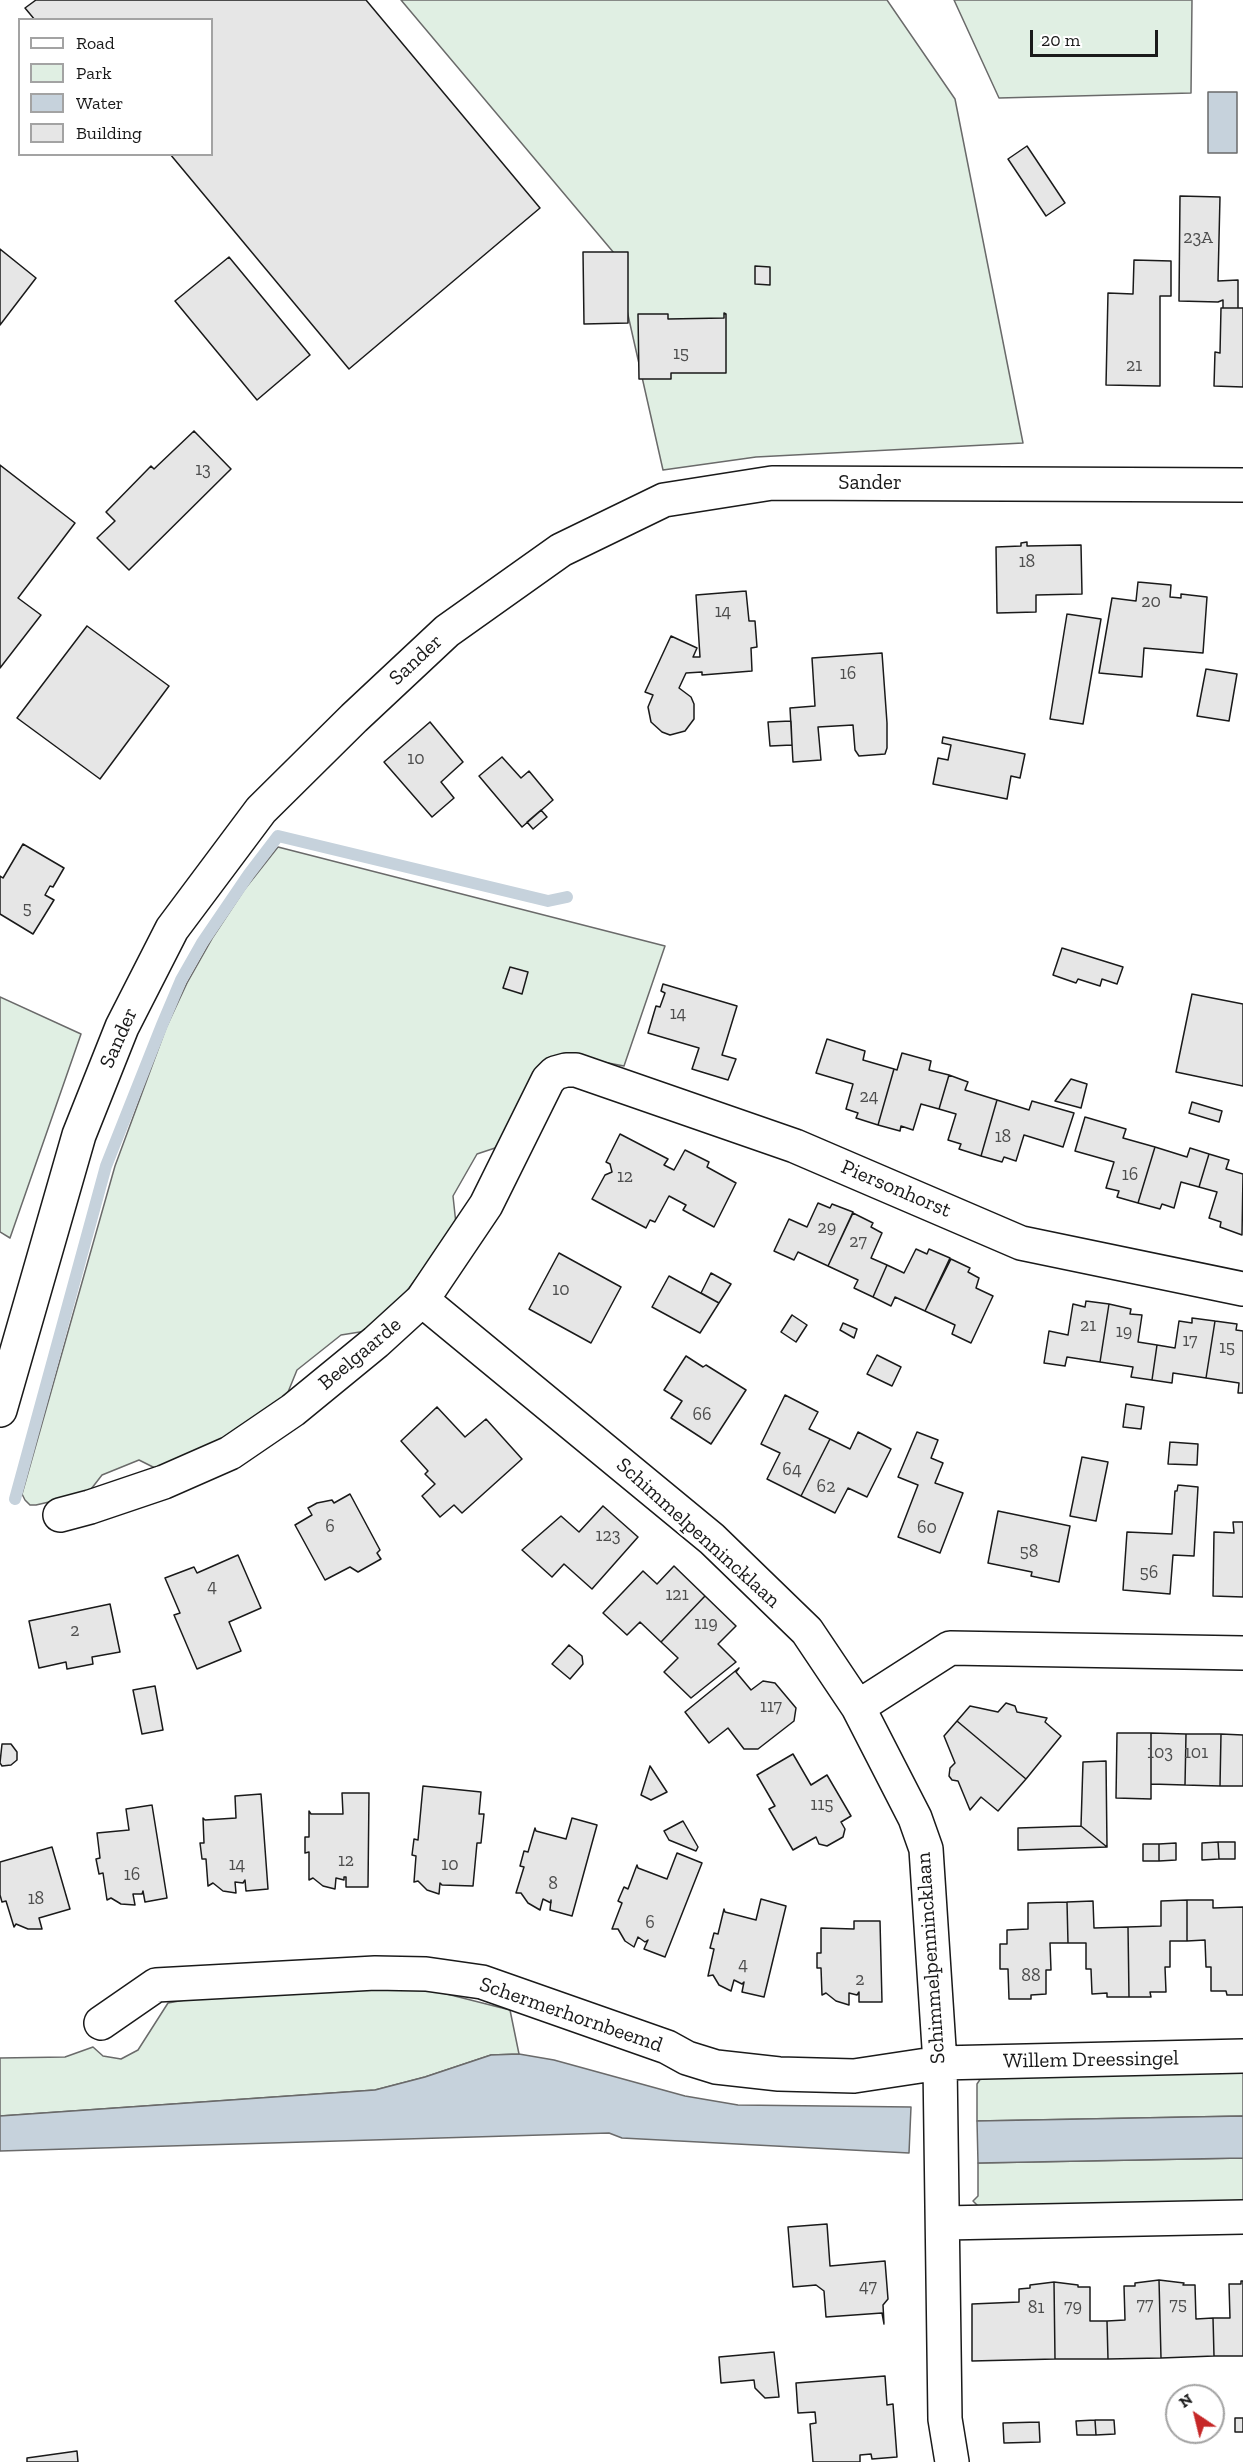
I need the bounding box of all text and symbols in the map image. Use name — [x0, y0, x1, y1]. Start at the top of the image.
legend — [18, 18, 213, 156]
scale bar — [1033, 18, 1160, 56]
text: 20 m — [1041, 29, 1080, 51]
text: Road — [76, 32, 115, 54]
text: Park — [76, 62, 112, 84]
text: Water — [76, 92, 123, 114]
text: Building — [76, 122, 142, 144]
house number: 23A — [1183, 227, 1213, 249]
house number: 15 — [673, 343, 689, 365]
house number: 21 — [1126, 355, 1142, 377]
house number: 13 — [195, 459, 211, 481]
street label: Sander — [838, 470, 902, 496]
house number: 18 — [1019, 551, 1035, 573]
house number: 20 — [1141, 591, 1161, 613]
house number: 14 — [715, 601, 731, 623]
street label: Sander — [384, 629, 448, 691]
house number: 16 — [840, 663, 856, 685]
house number: 10 — [407, 748, 425, 770]
house number: 5 — [22, 898, 32, 920]
house number: 14 — [670, 1003, 686, 1025]
street label: Sander — [95, 1004, 143, 1072]
house number: 24 — [860, 1086, 878, 1108]
house number: 18 — [995, 1126, 1011, 1148]
street label: Piersonhorst — [837, 1155, 955, 1223]
house number: 16 — [1122, 1164, 1138, 1186]
house number: 12 — [617, 1166, 633, 1188]
house number: 29 — [818, 1217, 836, 1239]
house number: 27 — [849, 1231, 867, 1253]
house number: 10 — [552, 1279, 570, 1301]
street label: Beelgaarde — [314, 1312, 406, 1396]
house number: 21 — [1080, 1315, 1096, 1337]
house number: 19 — [1116, 1321, 1132, 1343]
house number: 17 — [1182, 1330, 1198, 1352]
house number: 15 — [1219, 1337, 1235, 1359]
house number: 66 — [692, 1404, 712, 1426]
street label: Schimmelpennincklaan — [611, 1453, 785, 1613]
house number: 64 — [782, 1459, 802, 1481]
house number: 62 — [817, 1476, 835, 1498]
house number: 6 — [325, 1516, 335, 1538]
house number: 60 — [917, 1517, 937, 1539]
house number: 123 — [595, 1525, 621, 1547]
house number: 58 — [1020, 1541, 1038, 1563]
house number: 56 — [1140, 1562, 1158, 1584]
house number: 4 — [207, 1576, 217, 1598]
house number: 121 — [665, 1584, 689, 1606]
house number: 119 — [694, 1613, 718, 1635]
house number: 2 — [70, 1620, 80, 1642]
house number: 117 — [760, 1696, 782, 1718]
house number: 103 — [1147, 1742, 1173, 1764]
house number: 101 — [1184, 1742, 1208, 1764]
house number: 115 — [810, 1794, 834, 1816]
house number: 12 — [338, 1850, 354, 1872]
street label: Schimmelpennincklaan — [911, 1851, 951, 2065]
house number: 14 — [229, 1854, 245, 1876]
house number: 10 — [441, 1854, 459, 1876]
house number: 16 — [124, 1864, 140, 1886]
house number: 8 — [548, 1873, 558, 1895]
house number: 18 — [28, 1888, 44, 1910]
house number: 6 — [645, 1912, 655, 1934]
house number: 4 — [738, 1954, 748, 1976]
house number: 88 — [1021, 1965, 1041, 1987]
house number: 2 — [855, 1969, 865, 1991]
street label: Schermerhornbeemd — [476, 1972, 666, 2058]
street label: Willem Dreessingel — [1003, 2046, 1179, 2074]
house number: 47 — [859, 2276, 877, 2298]
house number: 77 — [1137, 2294, 1153, 2316]
house number: 75 — [1169, 2294, 1187, 2316]
house number: 79 — [1064, 2296, 1082, 2318]
house number: 81 — [1028, 2297, 1044, 2319]
north arrow — [1165, 2384, 1225, 2444]
text: N — [1175, 2389, 1196, 2412]

